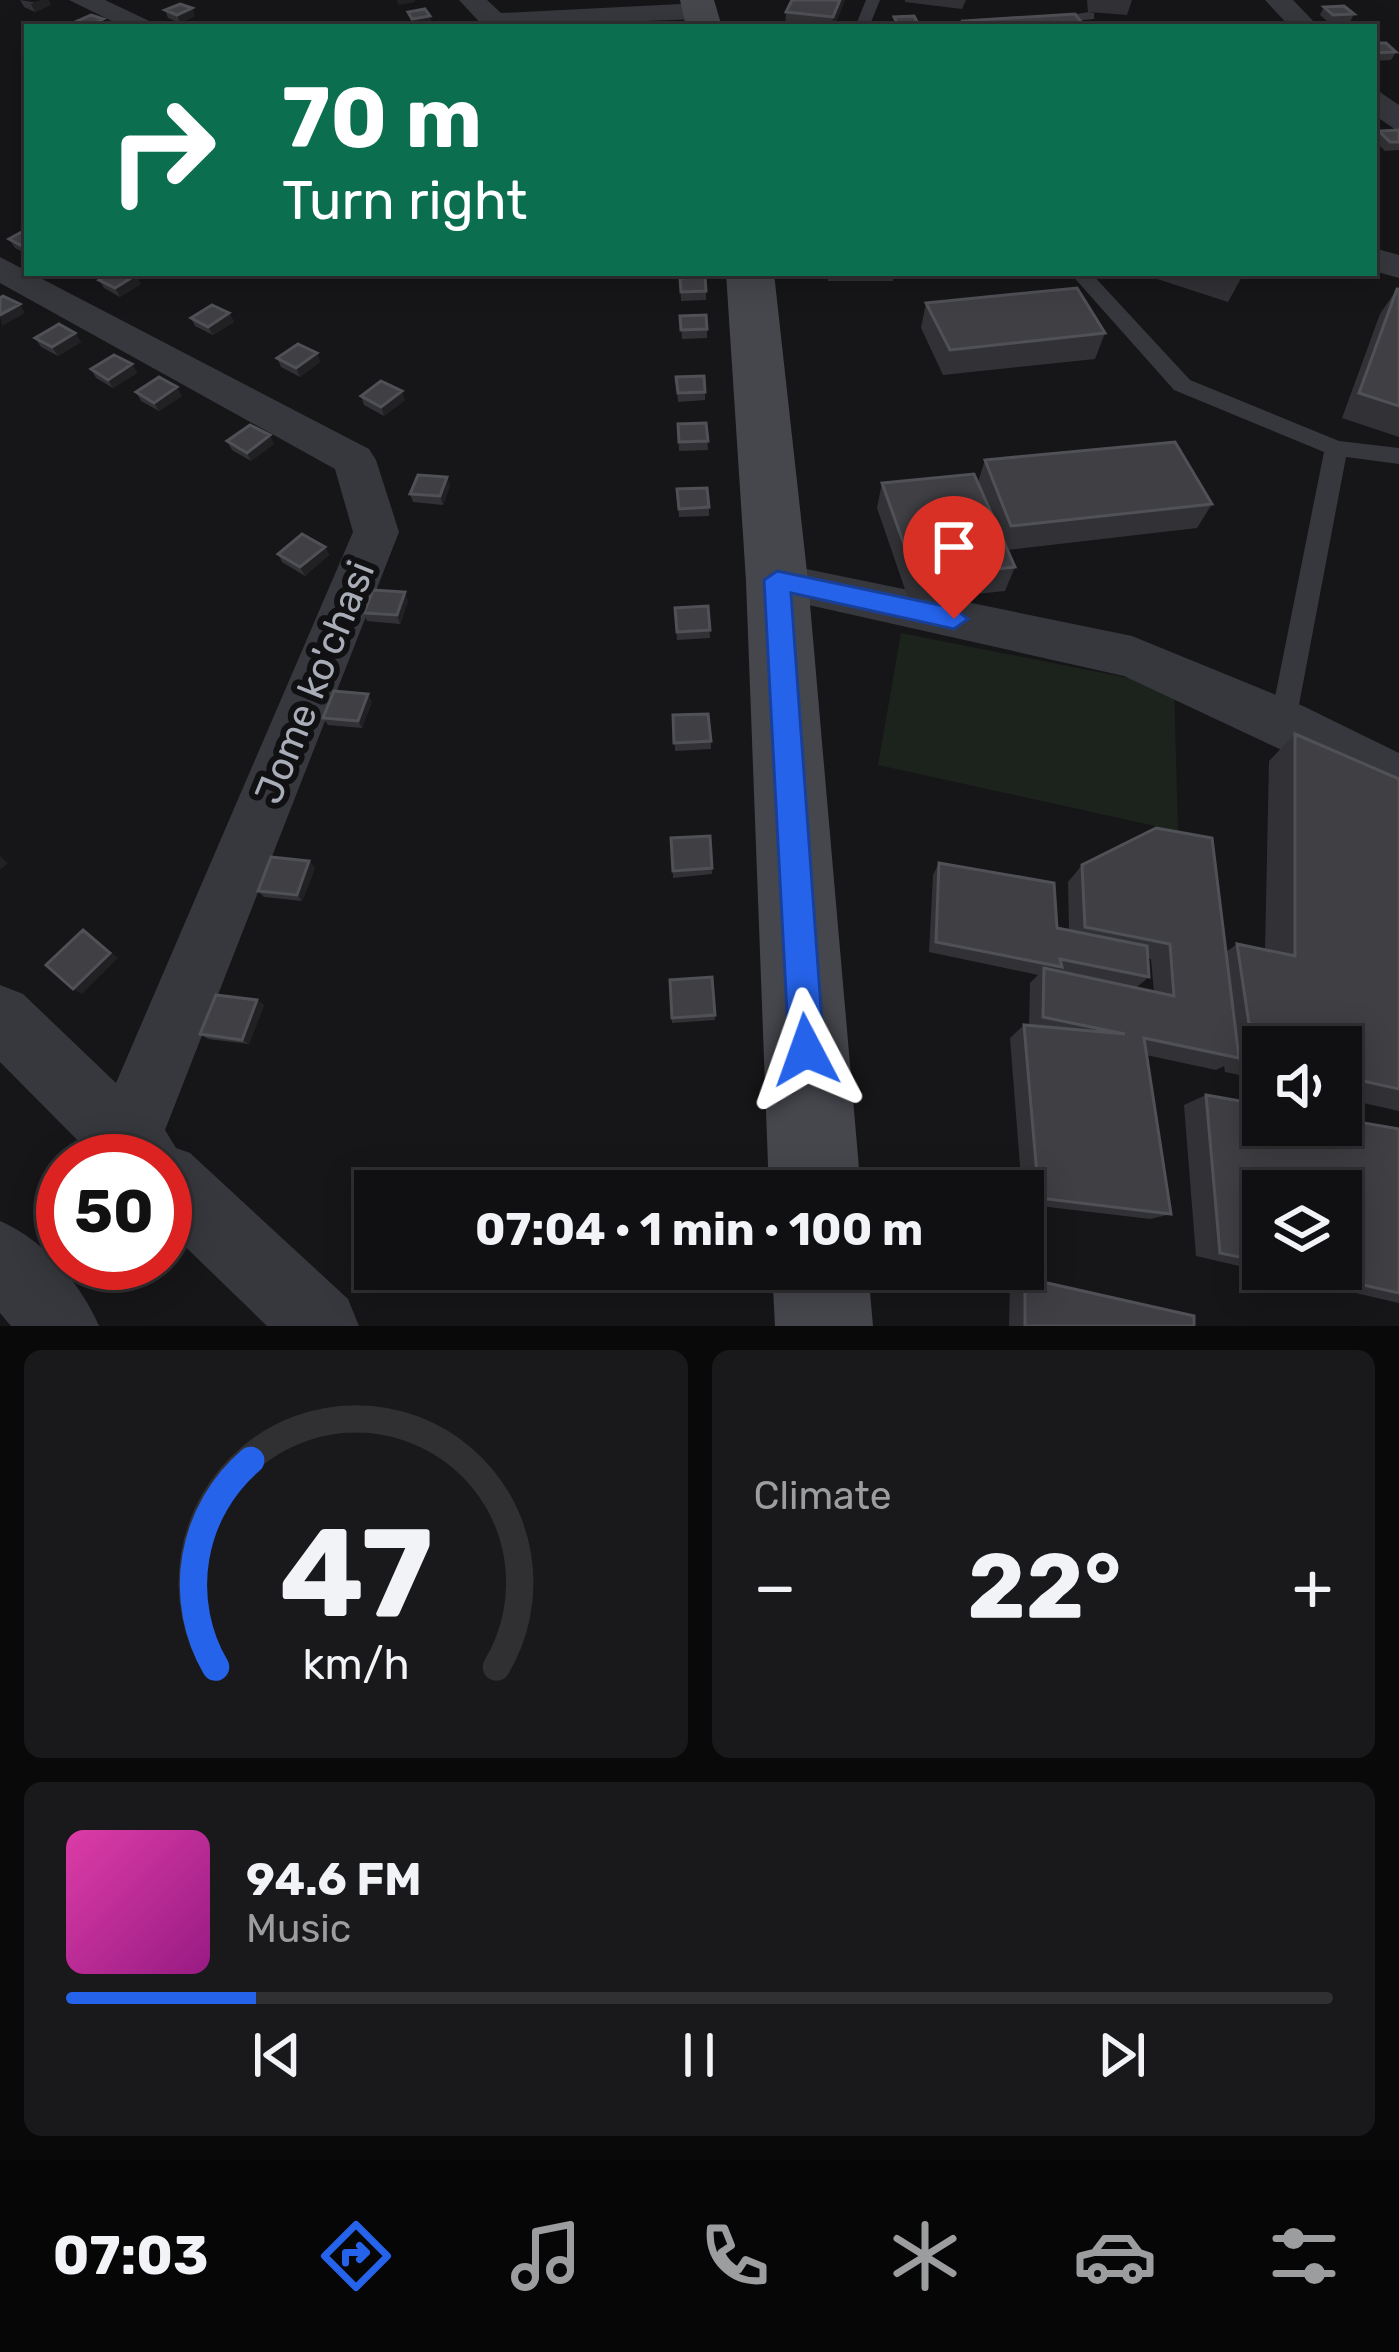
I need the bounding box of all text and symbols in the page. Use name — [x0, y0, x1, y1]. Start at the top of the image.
text: 70 m — [282, 68, 482, 168]
icon: right — [84, 72, 240, 228]
text: Turn right — [282, 169, 527, 233]
pin — [903, 496, 1005, 619]
icon: arrive — [921, 514, 987, 580]
street label: Jome ko'chasi — [245, 555, 384, 810]
position arrow — [743, 987, 869, 1113]
map controls — [1242, 1026, 1362, 1290]
button: sound — [1242, 1026, 1362, 1146]
speed limit sign: 50 — [36, 1134, 192, 1290]
button: layers — [1242, 1170, 1362, 1290]
text: 07:04 · 1 min · 100 m — [475, 1203, 923, 1256]
text: Climate — [754, 1473, 892, 1519]
text: 47 — [279, 1499, 433, 1647]
text: 22° — [967, 1533, 1121, 1640]
text: − — [754, 1547, 796, 1626]
text: + — [1292, 1547, 1333, 1626]
text: km/h — [302, 1639, 409, 1690]
text: 94.6 FM — [246, 1853, 421, 1906]
text: Music — [246, 1906, 351, 1952]
icon: previous — [244, 2022, 310, 2088]
icon: pause — [666, 2022, 732, 2088]
icon: next — [1089, 2022, 1155, 2088]
icon: directions — [314, 2214, 398, 2298]
icon: music — [504, 2214, 588, 2298]
icon: phone — [693, 2214, 777, 2298]
icon: climate — [883, 2214, 967, 2298]
icon: car — [1073, 2214, 1157, 2298]
icon: filters — [1262, 2214, 1346, 2298]
text: 07:03 — [53, 2224, 209, 2288]

